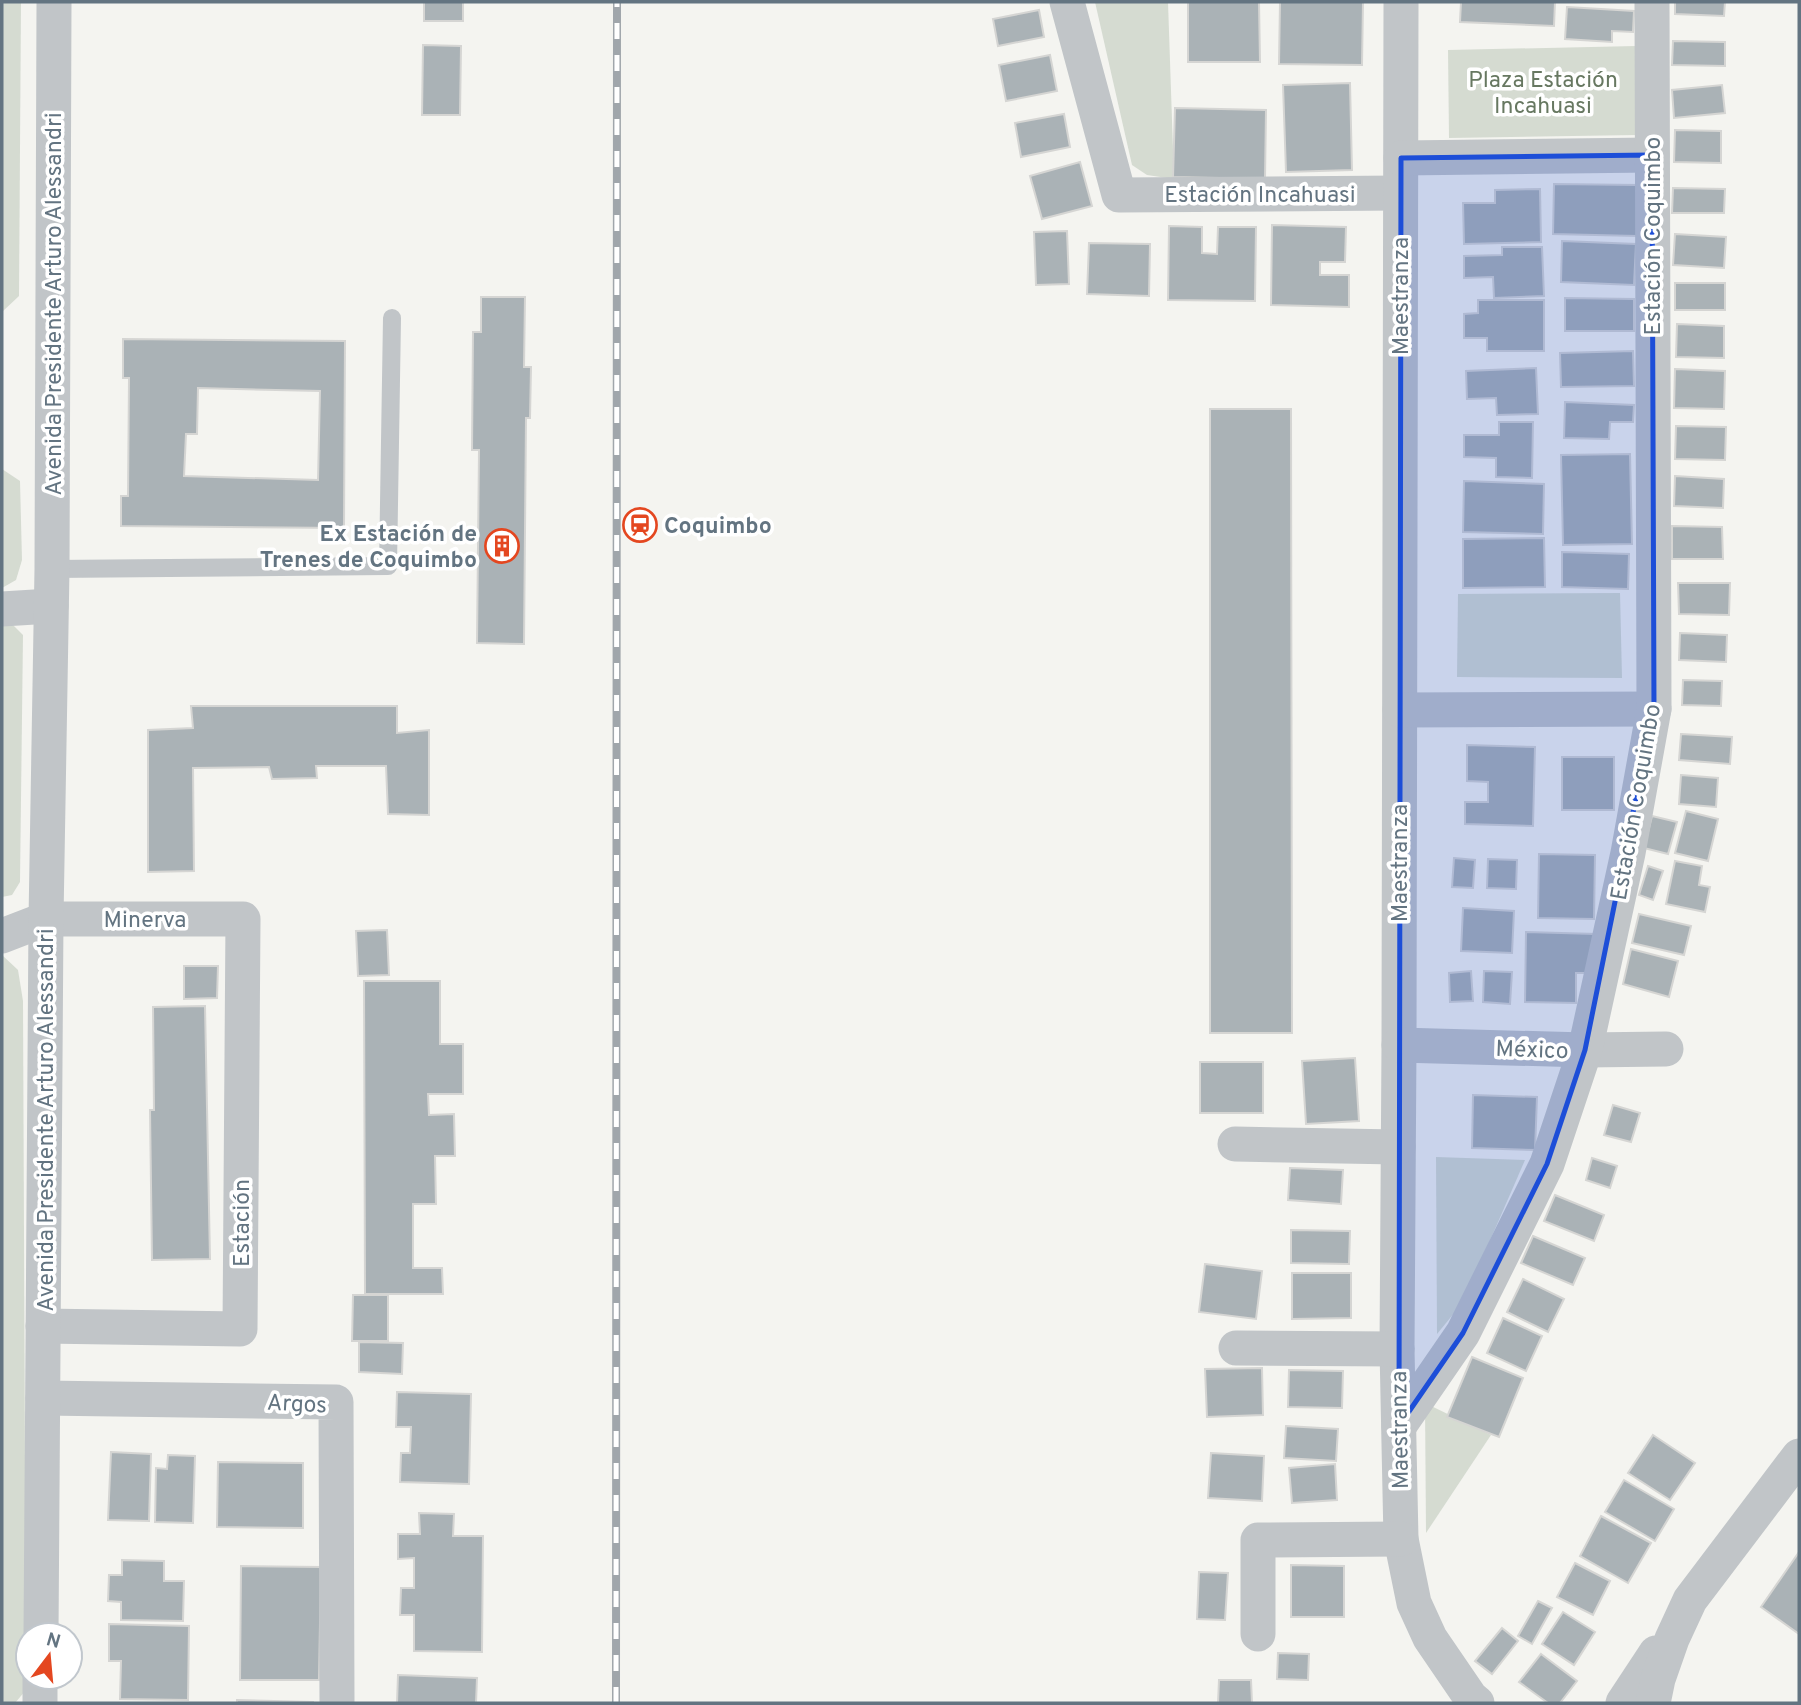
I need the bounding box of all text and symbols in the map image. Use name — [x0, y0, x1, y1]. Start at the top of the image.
park label: Plaza Estación Incahuasi — [1468, 67, 1618, 122]
street label: Avenida Presidente Arturo Alessandri — [41, 112, 70, 496]
street label: Estación Coquimbo — [1640, 137, 1669, 335]
street label: Estación Incahuasi — [1164, 182, 1356, 211]
street label: Maestranza — [1388, 237, 1417, 355]
station icon: Coquimbo — [621, 506, 659, 544]
place label: Coquimbo — [664, 513, 772, 542]
place label: Ex Estación de Trenes de Coquimbo — [260, 521, 477, 576]
building icon: Ex Estación de Trenes de Coquimbo — [483, 527, 521, 565]
street label: Estación Coquimbo — [1606, 702, 1669, 903]
street label: Maestranza — [1387, 804, 1416, 922]
street label: Minerva — [104, 907, 186, 936]
street label: Avenida Presidente Arturo Alessandri — [33, 928, 62, 1312]
street label: México — [1495, 1036, 1569, 1067]
street label: Estación — [229, 1179, 258, 1267]
street label: Maestranza — [1386, 1371, 1417, 1489]
street label: Argos — [266, 1389, 328, 1422]
north arrow — [14, 1621, 84, 1691]
text: N — [43, 1628, 63, 1655]

